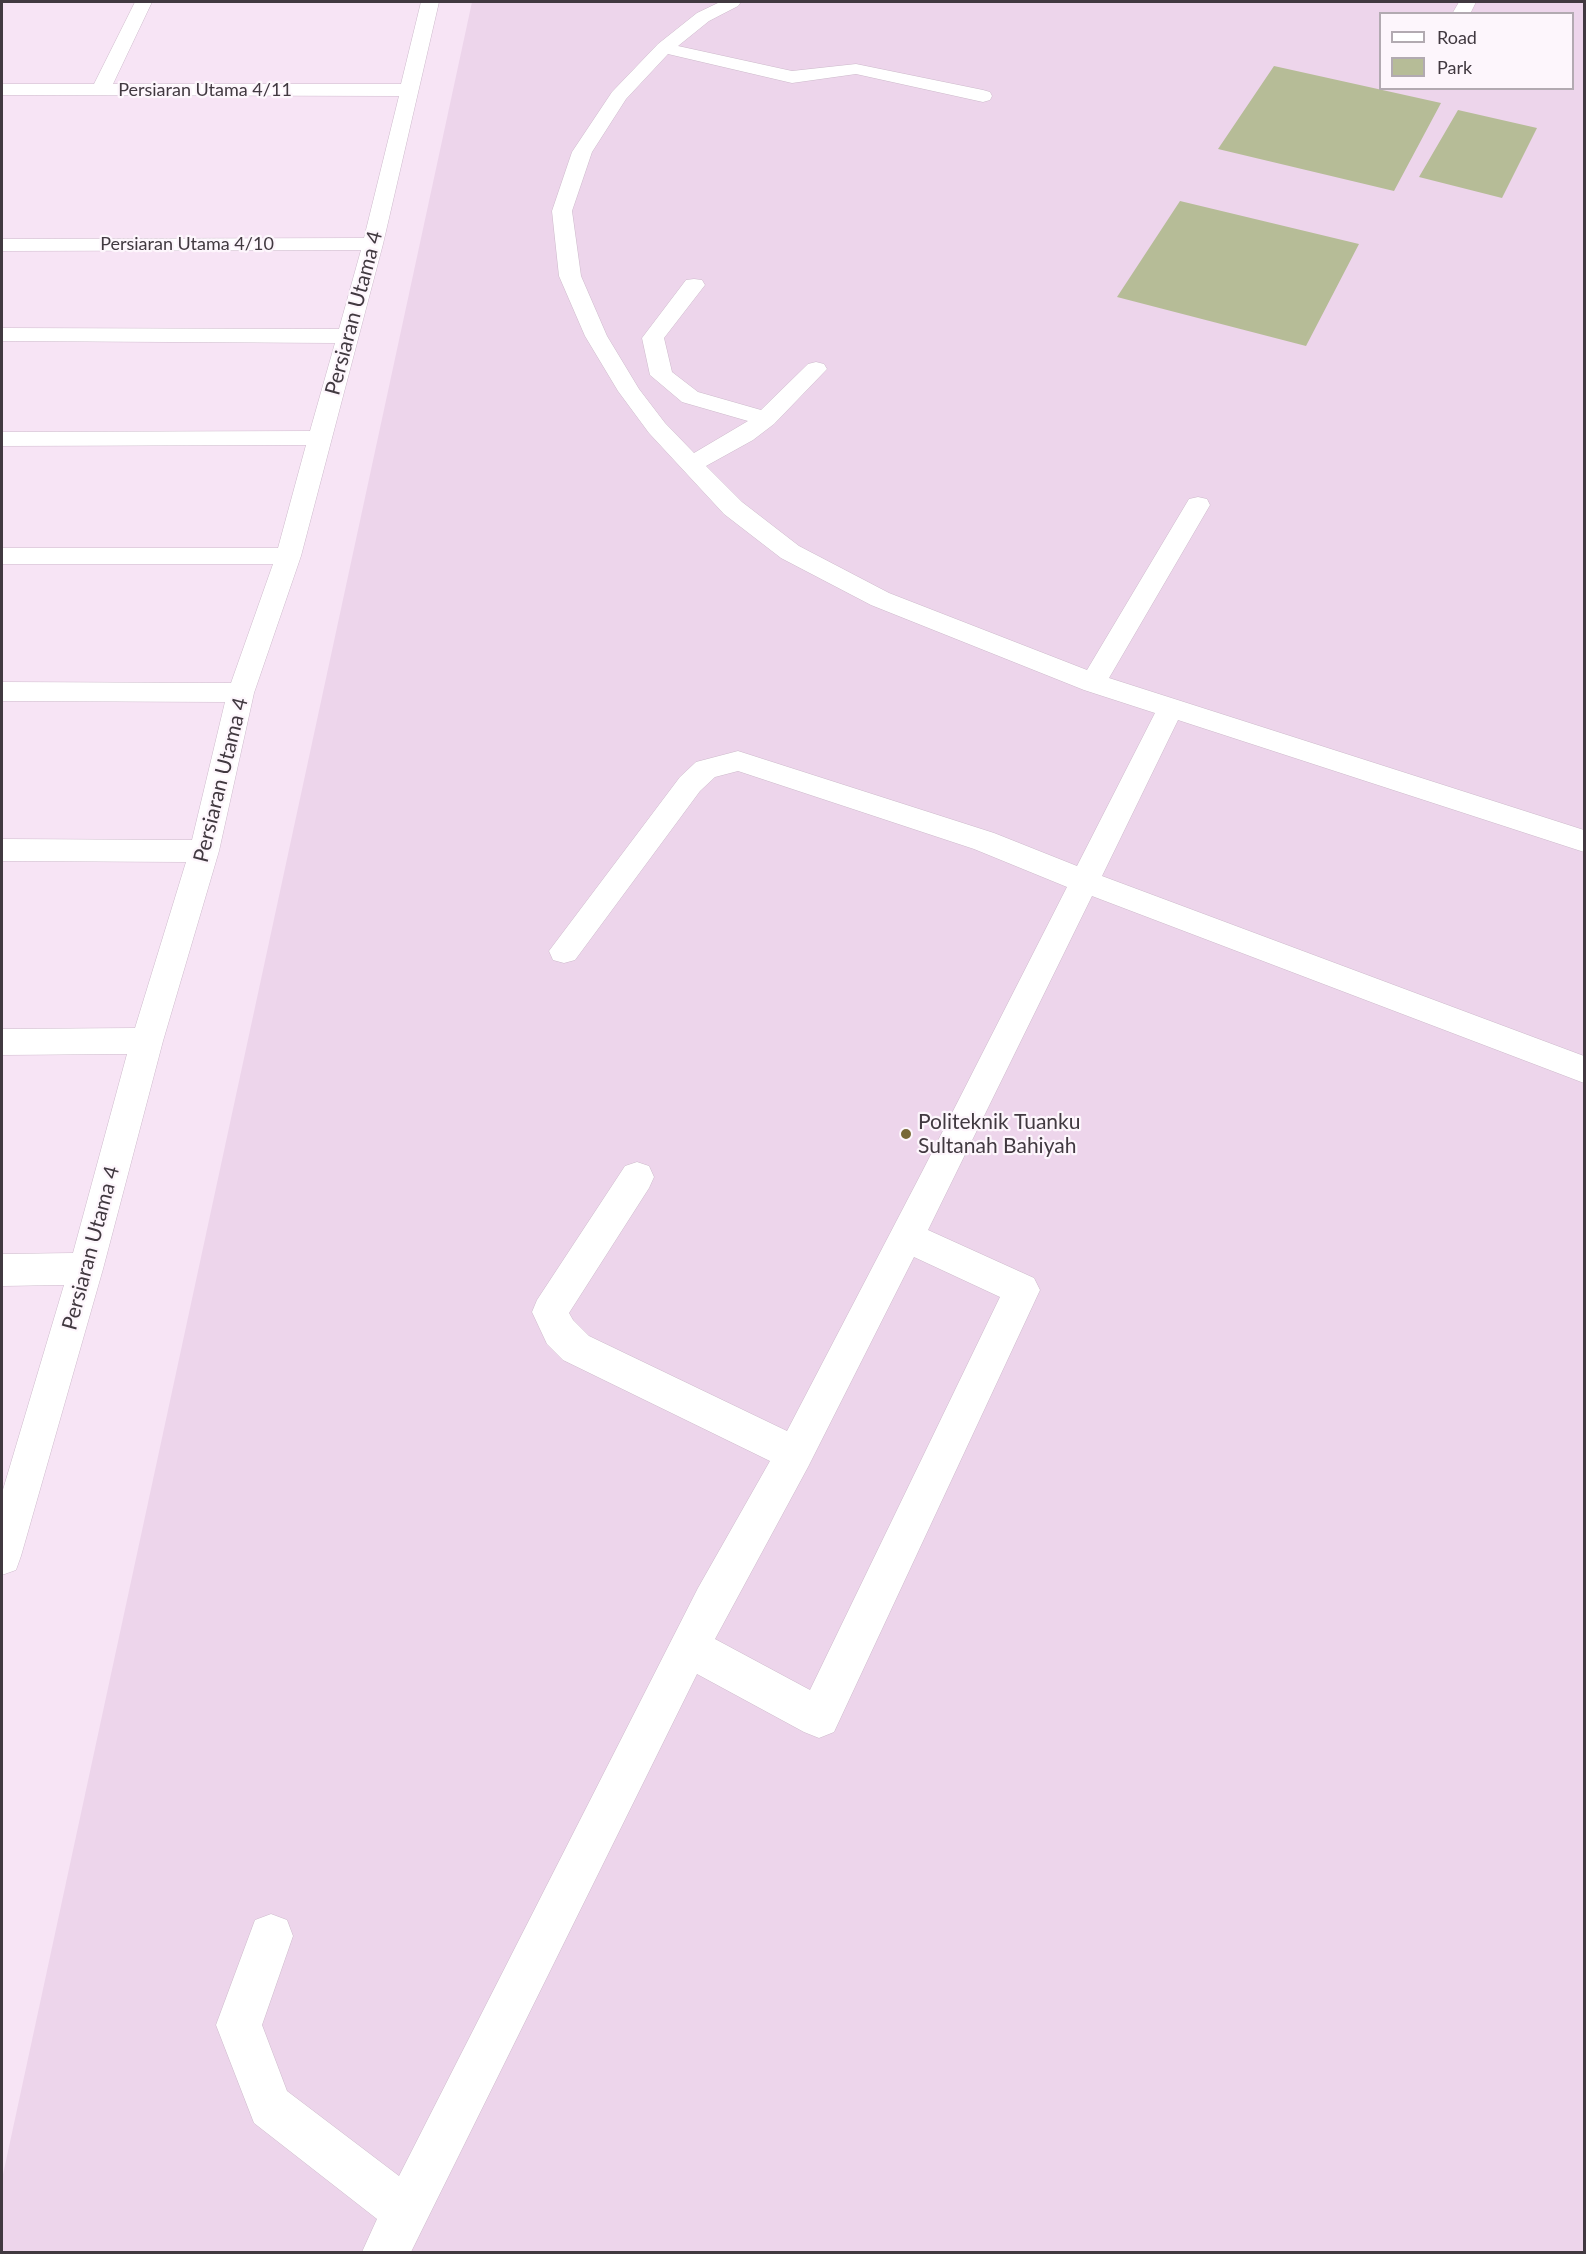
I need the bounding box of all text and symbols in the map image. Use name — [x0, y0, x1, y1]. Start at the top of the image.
legend — [1379, 12, 1574, 90]
text: Road — [1437, 26, 1477, 48]
text: Park — [1437, 56, 1472, 78]
street label: Persiaran Utama 4/11 — [118, 79, 292, 101]
street label: Persiaran Utama 4 — [320, 228, 388, 398]
street label: Persiaran Utama 4/10 — [100, 233, 274, 255]
street label: Persiaran Utama 4 — [188, 695, 254, 865]
place label: Politeknik Tuanku Sultanah Bahiyah — [918, 1109, 1080, 1159]
marker: Politeknik Tuanku Sultanah Bahiyah — [899, 1127, 913, 1141]
street label: Persiaran Utama 4 — [57, 1163, 125, 1333]

